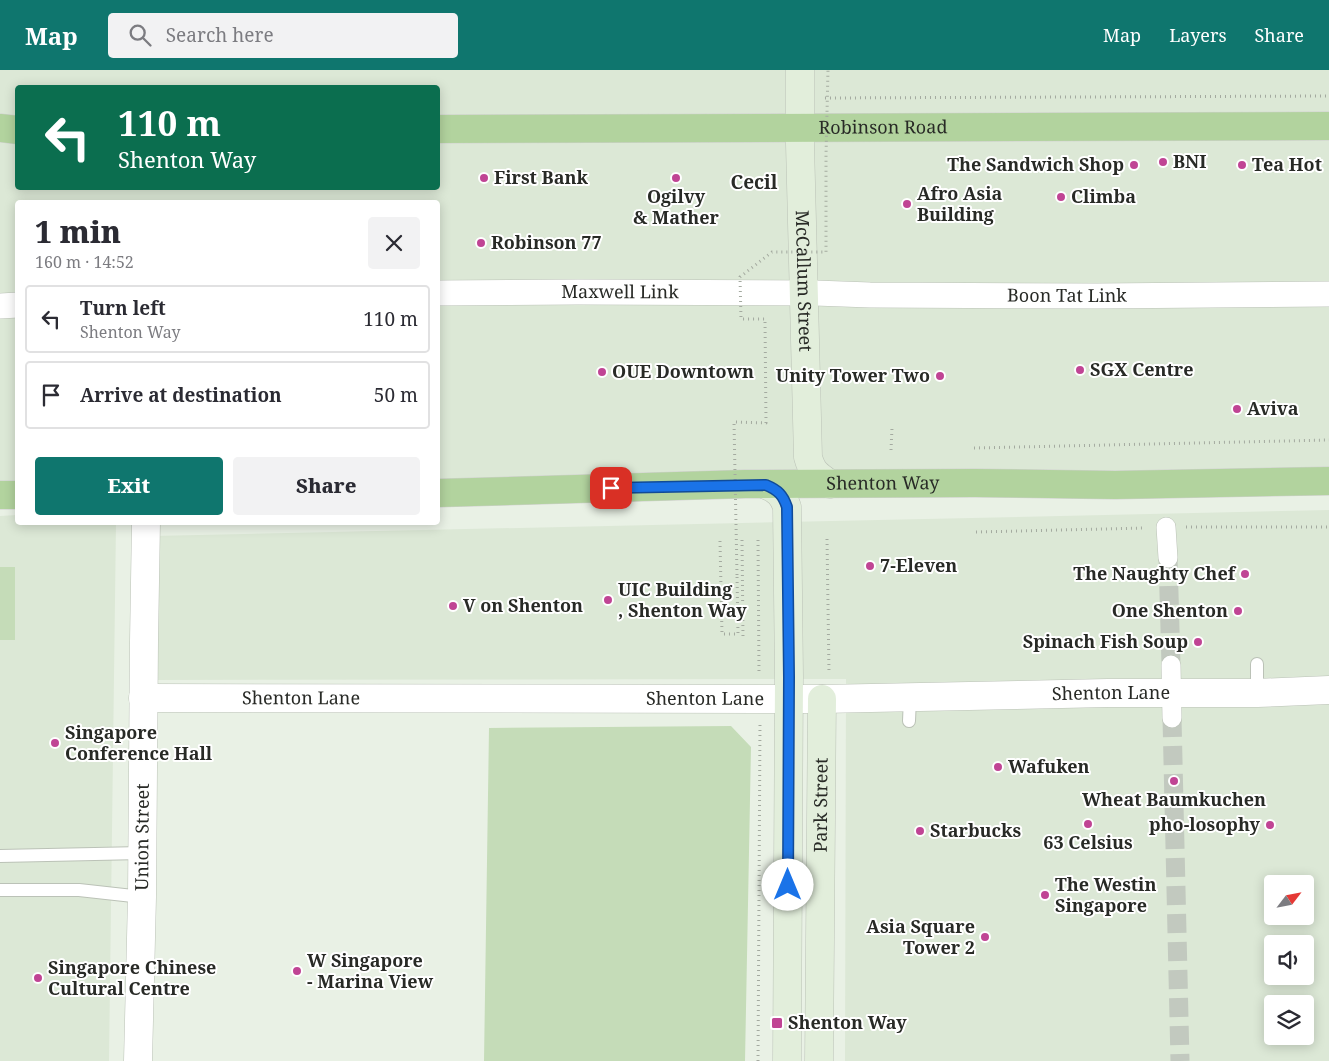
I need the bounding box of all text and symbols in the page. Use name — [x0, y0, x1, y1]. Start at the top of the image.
search box — [108, 13, 458, 58]
text: Map — [25, 19, 78, 52]
icon: search — [126, 21, 154, 49]
text: Search here — [166, 22, 274, 48]
text: Map — [1103, 23, 1141, 47]
text: Layers — [1169, 23, 1227, 47]
text: Share — [1255, 23, 1304, 47]
text: 110 m — [118, 99, 221, 146]
icon: left — [35, 105, 100, 170]
street label: Robinson Road — [819, 114, 947, 139]
text: Shenton Way — [118, 144, 256, 174]
place label: BNI — [1173, 149, 1207, 173]
place label: The Sandwich Shop — [947, 152, 1124, 176]
place label: Tea Hot — [1252, 152, 1322, 176]
marker: BNI — [1157, 156, 1169, 168]
marker: The Sandwich Shop — [1128, 159, 1140, 171]
marker: Tea Hot — [1236, 159, 1248, 171]
place label: First Bank — [494, 165, 588, 189]
district label: Cecil — [731, 169, 778, 195]
marker: First Bank — [478, 172, 490, 184]
marker: Ogilvy & Mather — [670, 172, 682, 184]
place label: Afro Asia Building — [917, 181, 1003, 226]
place label: Ogilvy & Mather — [633, 184, 720, 229]
place label: Climba — [1071, 184, 1136, 208]
marker: Climba — [1055, 191, 1067, 203]
marker: Afro Asia Building — [901, 198, 913, 210]
street label: McCallum Street — [791, 210, 818, 352]
text: 1 min — [35, 211, 121, 252]
button: close — [368, 217, 420, 269]
place label: Robinson 77 — [491, 230, 602, 254]
marker: Robinson 77 — [475, 237, 487, 249]
text: 160 m · 14:52 — [35, 251, 134, 273]
street label: Maxwell Link — [561, 279, 679, 303]
street label: Boon Tat Link — [1007, 283, 1127, 307]
text: Turn left — [80, 295, 166, 321]
icon: left — [37, 305, 65, 333]
text: 110 m — [363, 306, 418, 332]
text: Shenton Way — [80, 321, 180, 343]
place label: SGX Centre — [1090, 357, 1194, 381]
place label: OUE Downtown — [612, 359, 754, 383]
place label: Unity Tower Two — [776, 363, 930, 387]
marker: SGX Centre — [1074, 364, 1086, 376]
marker: OUE Downtown — [596, 366, 608, 378]
marker: Unity Tower Two — [934, 370, 946, 382]
icon: arrive — [37, 381, 65, 409]
text: Arrive at destination — [80, 382, 282, 408]
text: 50 m — [374, 382, 418, 408]
place label: Aviva — [1247, 396, 1299, 420]
marker: Aviva — [1231, 403, 1243, 415]
button: Exit — [35, 457, 223, 515]
button: Share — [233, 457, 420, 515]
pin — [590, 467, 632, 509]
street label: Shenton Way — [826, 470, 940, 495]
icon: arrive — [597, 474, 625, 502]
place label: 7-Eleven — [880, 553, 957, 577]
marker: 7-Eleven — [864, 560, 876, 572]
place label: The Naughty Chef — [1073, 561, 1237, 585]
marker: The Naughty Chef — [1239, 568, 1251, 580]
place label: UIC Building , Shenton Way — [618, 577, 747, 622]
place label: V on Shenton — [463, 593, 583, 617]
marker: UIC Building , Shenton Way — [602, 594, 614, 606]
place label: One Shenton — [1112, 598, 1228, 622]
marker: V on Shenton — [447, 600, 459, 612]
marker: One Shenton — [1232, 605, 1244, 617]
place label: Spinach Fish Soup — [1023, 629, 1188, 653]
marker: Spinach Fish Soup — [1192, 636, 1204, 648]
street label: Shenton Lane — [1052, 680, 1170, 705]
street label: Shenton Lane — [242, 685, 360, 709]
street label: Shenton Lane — [646, 686, 764, 710]
place label: Singapore Conference Hall — [65, 720, 213, 765]
marker: Singapore Conference Hall — [49, 737, 61, 749]
place label: Wafuken — [1008, 754, 1090, 778]
street label: Park Street — [808, 757, 833, 853]
marker: Wafuken — [992, 761, 1004, 773]
marker: Wheat Baumkuchen — [1168, 775, 1180, 787]
street label: Union Street — [129, 783, 154, 891]
place label: Wheat Baumkuchen — [1082, 787, 1266, 811]
place label: pho-losophy — [1149, 812, 1261, 836]
place label: Starbucks — [930, 818, 1022, 842]
marker: 63 Celsius — [1082, 818, 1094, 830]
marker: pho-losophy — [1264, 819, 1276, 831]
marker: Starbucks — [914, 825, 926, 837]
place label: 63 Celsius — [1043, 830, 1133, 854]
position arrow — [761, 858, 813, 910]
place label: The Westin Singapore — [1055, 872, 1156, 917]
north arrow — [1264, 875, 1314, 925]
map controls — [1264, 875, 1314, 1045]
marker: The Westin Singapore — [1039, 889, 1051, 901]
place label: Asia Square Tower 2 — [866, 914, 975, 959]
marker: Asia Square Tower 2 — [979, 931, 991, 943]
button: sound — [1264, 935, 1314, 985]
place label: W Singapore - Marina View — [307, 948, 434, 993]
place label: Singapore Chinese Cultural Centre — [48, 955, 216, 1000]
marker: W Singapore - Marina View — [291, 965, 303, 977]
marker: Singapore Chinese Cultural Centre — [32, 972, 44, 984]
button: layers — [1264, 995, 1314, 1045]
place label: Shenton Way — [788, 1010, 907, 1034]
marker: Shenton Way — [770, 1016, 784, 1030]

